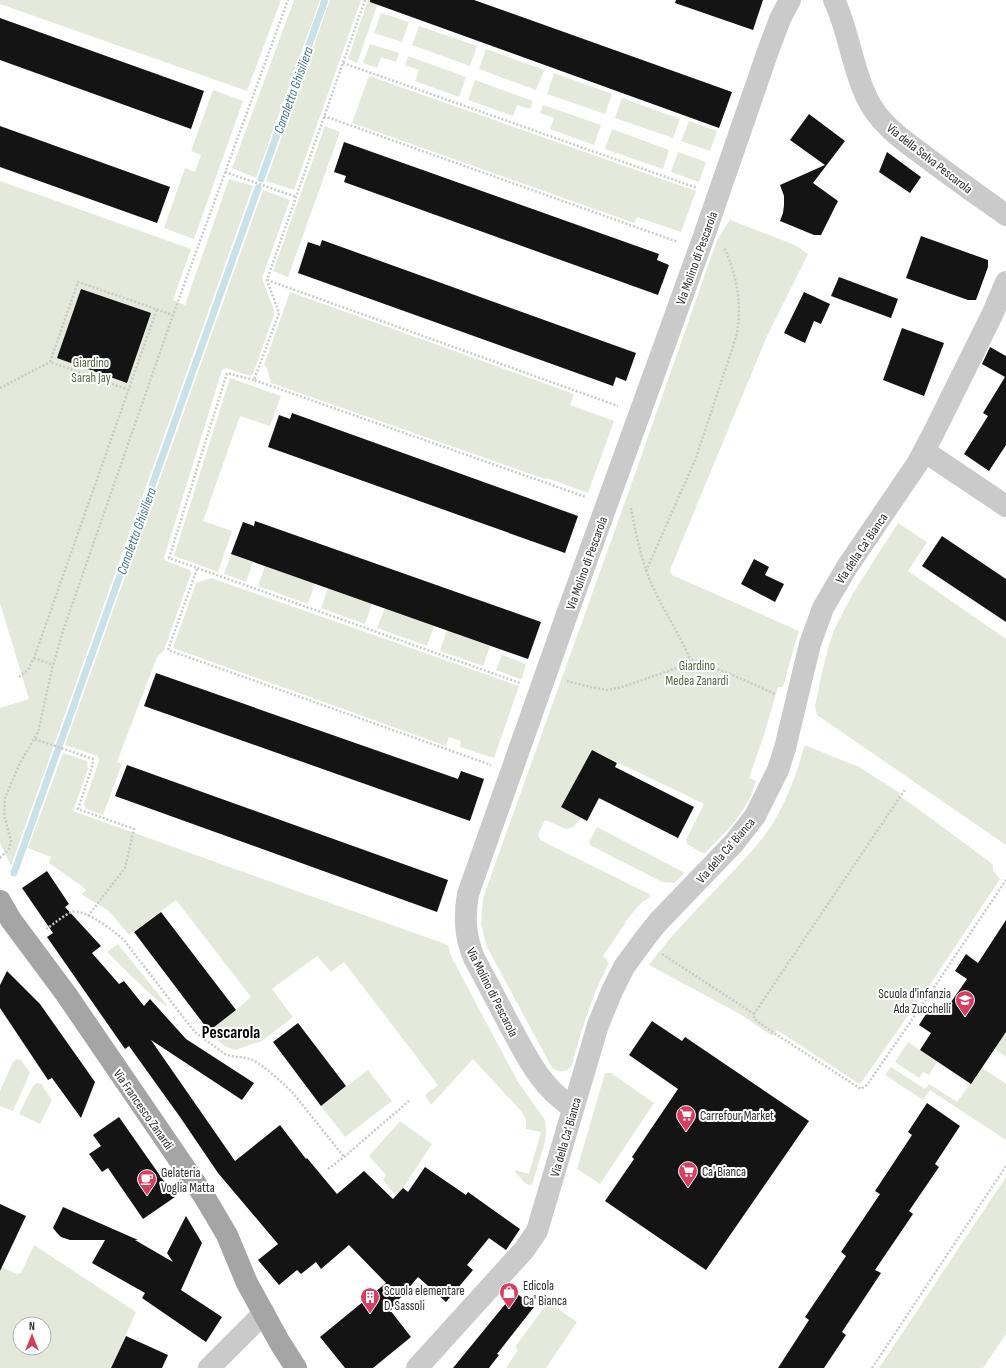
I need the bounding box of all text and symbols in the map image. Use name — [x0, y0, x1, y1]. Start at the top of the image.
water label: Canaletta Ghisiliera — [270, 44, 317, 136]
street label: Via della Selva Pescarola — [883, 120, 976, 197]
street label: Via Molino di Pescarola — [673, 209, 721, 307]
park label: Giardino Sarah Jay — [71, 355, 111, 386]
water label: Canaletta Ghisiliera — [113, 485, 160, 577]
street label: Via della Ca' Bianca — [832, 510, 891, 587]
street label: Via Molino di Pescarola — [563, 514, 611, 612]
park label: Giardino Medea Zanardi — [666, 658, 728, 689]
street label: Via della Ca' Bianca — [693, 814, 759, 887]
street label: Via Molino di Pescarola — [463, 945, 522, 1040]
place label: Scuola d'infanzia Ada Zucchelli — [878, 986, 951, 1017]
school or university icon: Scuola d'infanzia Ada Zucchelli — [954, 989, 976, 1017]
district label: Pescarola — [202, 1023, 260, 1043]
street label: Via Francesco Zanardi — [110, 1066, 177, 1153]
street label: Via della Ca' Bianca — [547, 1096, 585, 1179]
supermarket icon: Carrefour Market — [675, 1104, 697, 1132]
place label: Carrefour Market — [700, 1108, 774, 1124]
supermarket icon: Ca' Bianca — [677, 1160, 699, 1188]
place label: Ca' Bianca — [702, 1164, 746, 1180]
place label: Gelateria Voglia Matta — [161, 1165, 215, 1196]
cafe icon: Gelateria Voglia Matta — [136, 1168, 158, 1196]
place label: Edicola Ca' Bianca — [523, 1278, 567, 1309]
shop icon: Edicola Ca' Bianca — [498, 1281, 520, 1309]
place label: Scuola elementare D. Sassoli — [384, 1283, 465, 1314]
building icon: Scuola elementare D. Sassoli — [359, 1286, 381, 1314]
north arrow — [12, 1316, 52, 1356]
text: N — [29, 1320, 35, 1333]

